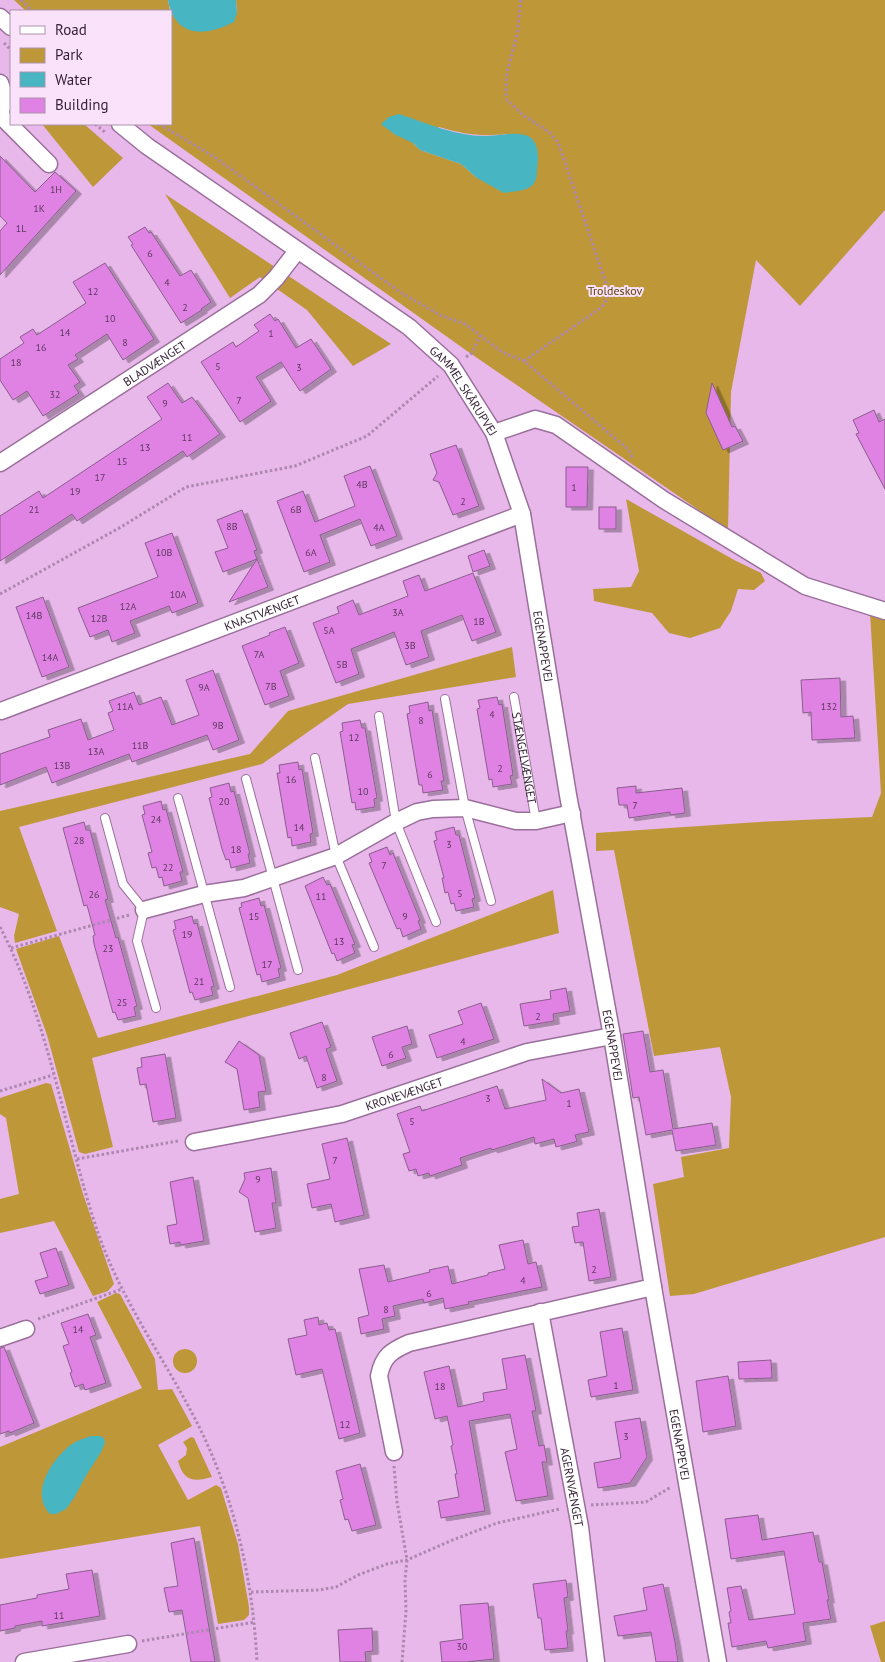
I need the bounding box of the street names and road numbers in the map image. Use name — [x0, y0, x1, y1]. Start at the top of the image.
street label: BLADVÆNGET — [120, 337, 189, 389]
street label: GAMMEL SKÅRUPVEJ — [427, 342, 501, 438]
street label: KNASTVÆNGET — [222, 591, 302, 633]
street label: EGENAPPEVEJ — [530, 609, 557, 683]
street label: STÆNGELVÆNGET — [509, 711, 540, 805]
street label: EGENAPPEVEJ — [600, 1008, 627, 1082]
street label: KRONEVÆNGET — [363, 1073, 445, 1113]
street label: EGENAPPEVEJ — [667, 1408, 694, 1481]
street label: AGERNVÆNGET — [558, 1446, 587, 1528]

